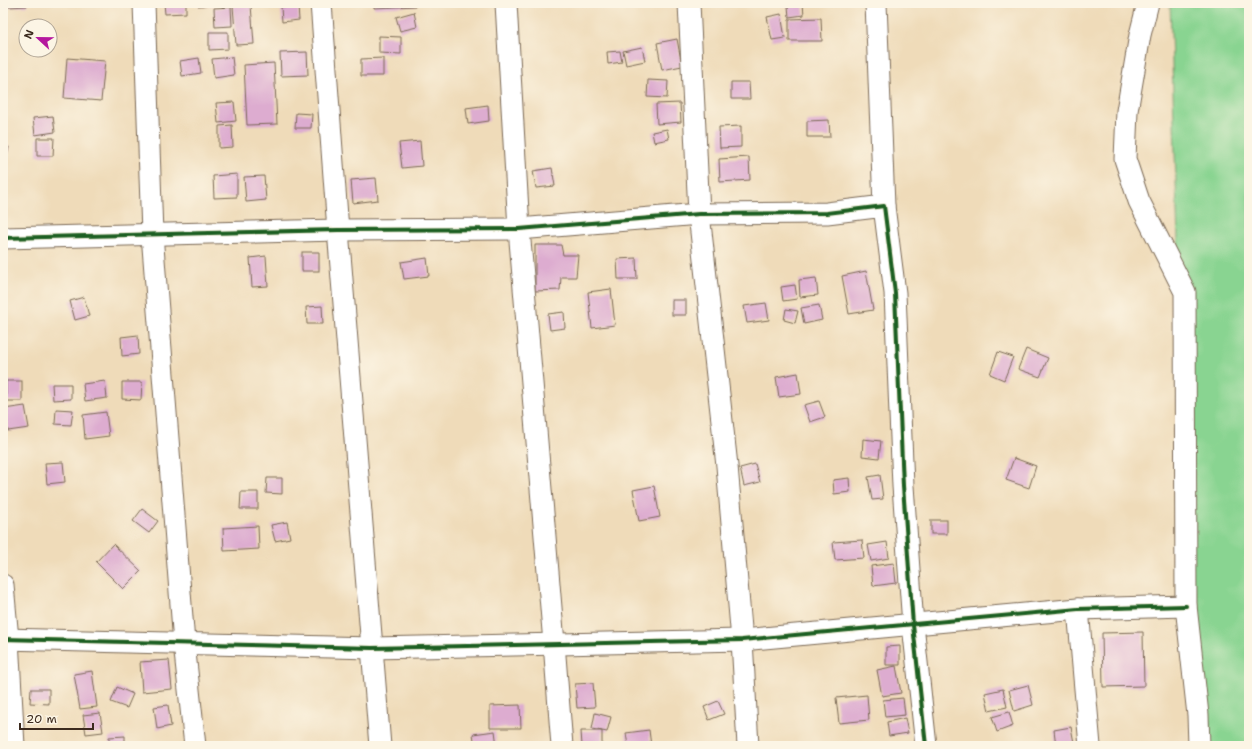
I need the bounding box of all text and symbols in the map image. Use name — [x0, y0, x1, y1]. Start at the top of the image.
north arrow — [18, 18, 58, 58]
text: N — [21, 27, 38, 41]
scale bar — [20, 705, 93, 731]
text: 20 m — [26, 711, 57, 727]

